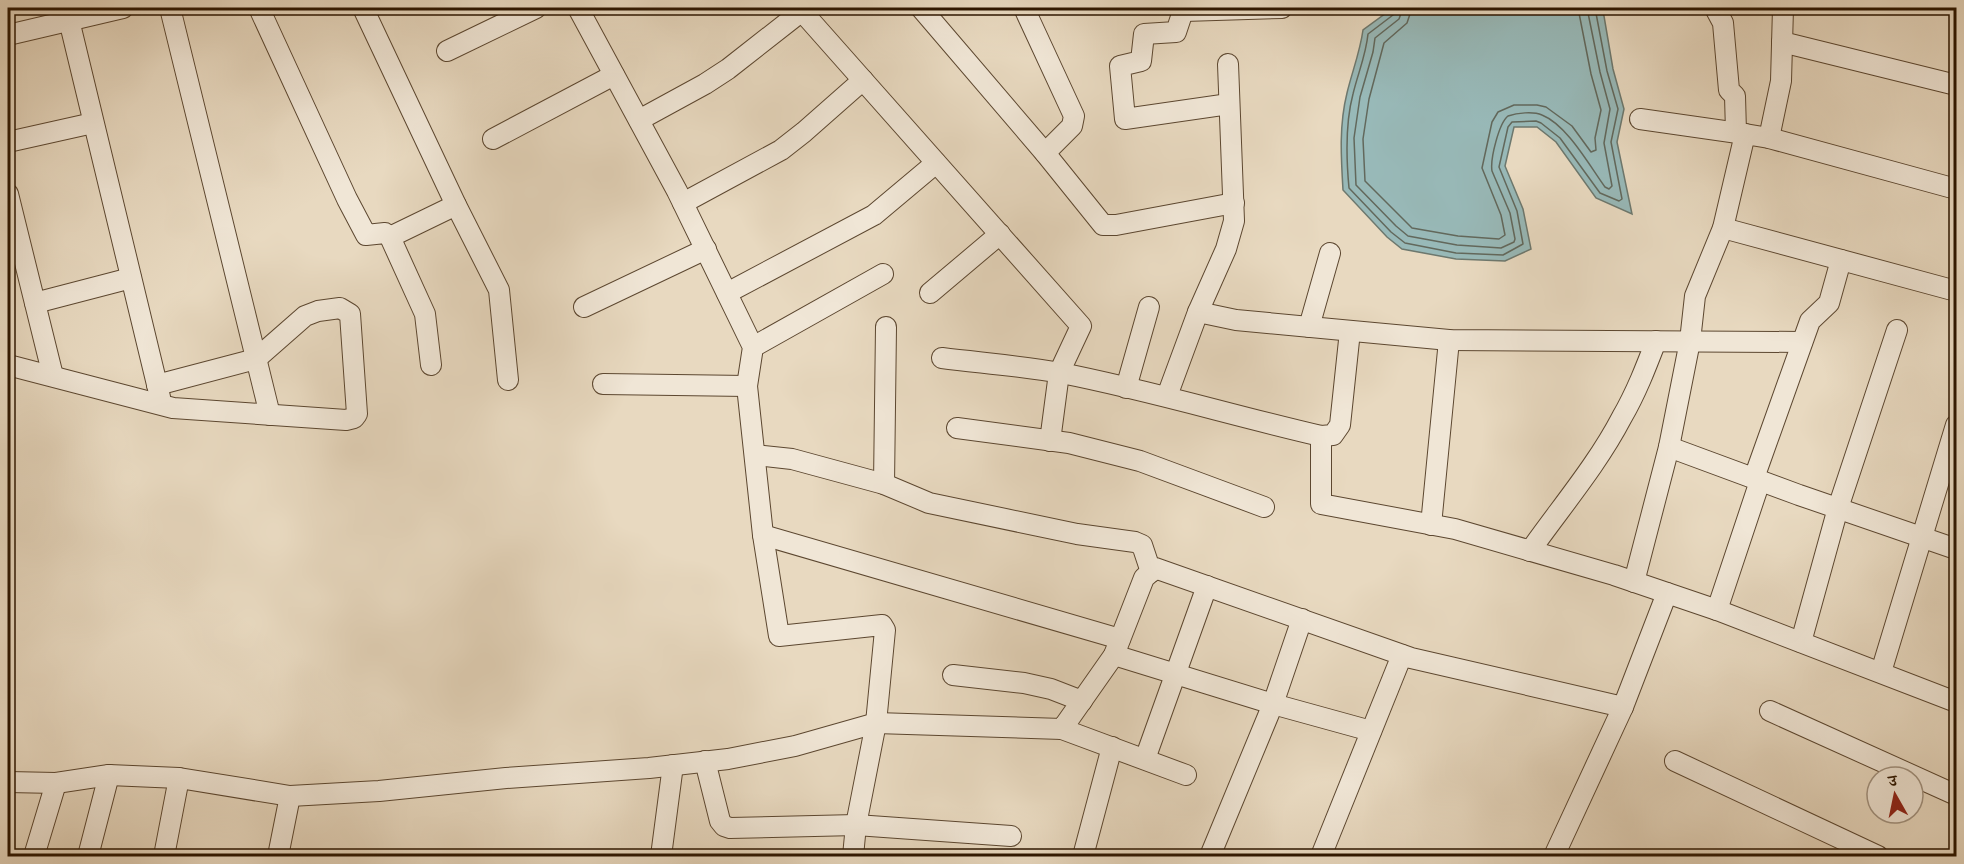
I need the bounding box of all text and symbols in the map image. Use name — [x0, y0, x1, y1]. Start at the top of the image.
north arrow — [1865, 765, 1925, 825]
text: उ — [1886, 770, 1900, 792]

